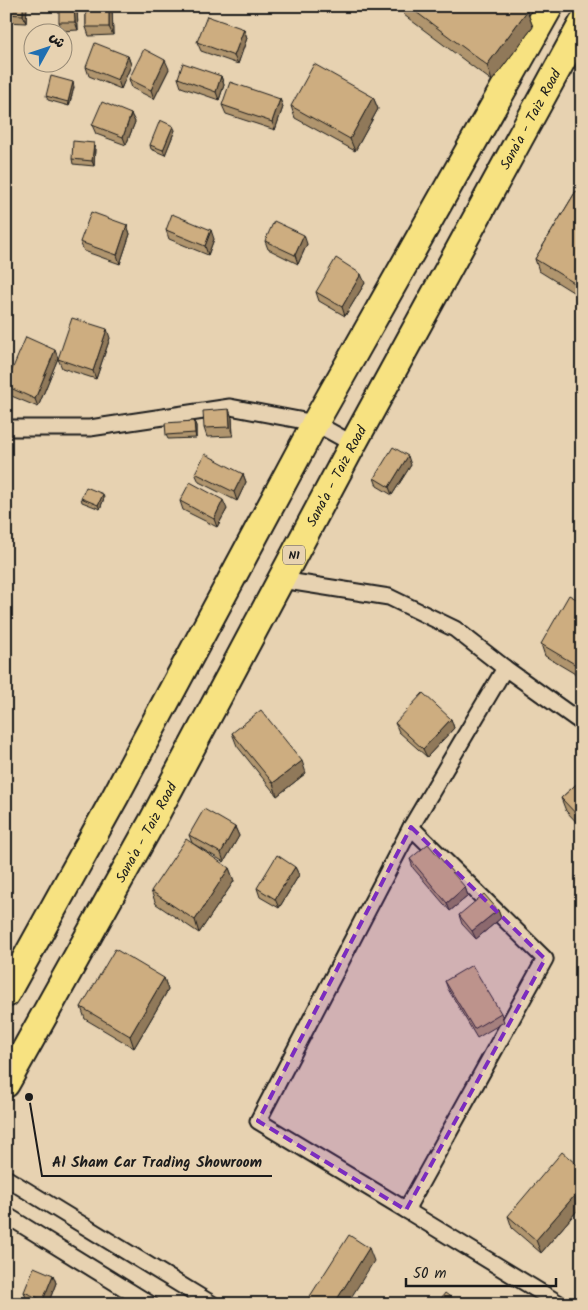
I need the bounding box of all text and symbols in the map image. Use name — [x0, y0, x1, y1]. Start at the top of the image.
north arrow — [22, 22, 72, 72]
text: ش — [44, 27, 71, 53]
street label: Sana'a - Taiz Road — [495, 64, 568, 174]
street label: Sana'a - Taiz Road — [301, 421, 373, 531]
road number: N1 — [283, 546, 305, 564]
street label: Sana'a - Taiz Road — [110, 778, 184, 887]
callout: Al Sham Car Trading Showroom — [42, 1146, 272, 1176]
text: Al Sham Car Trading Showroom — [52, 1151, 262, 1175]
scale bar — [406, 1255, 556, 1287]
text: 50 m — [413, 1262, 447, 1286]

